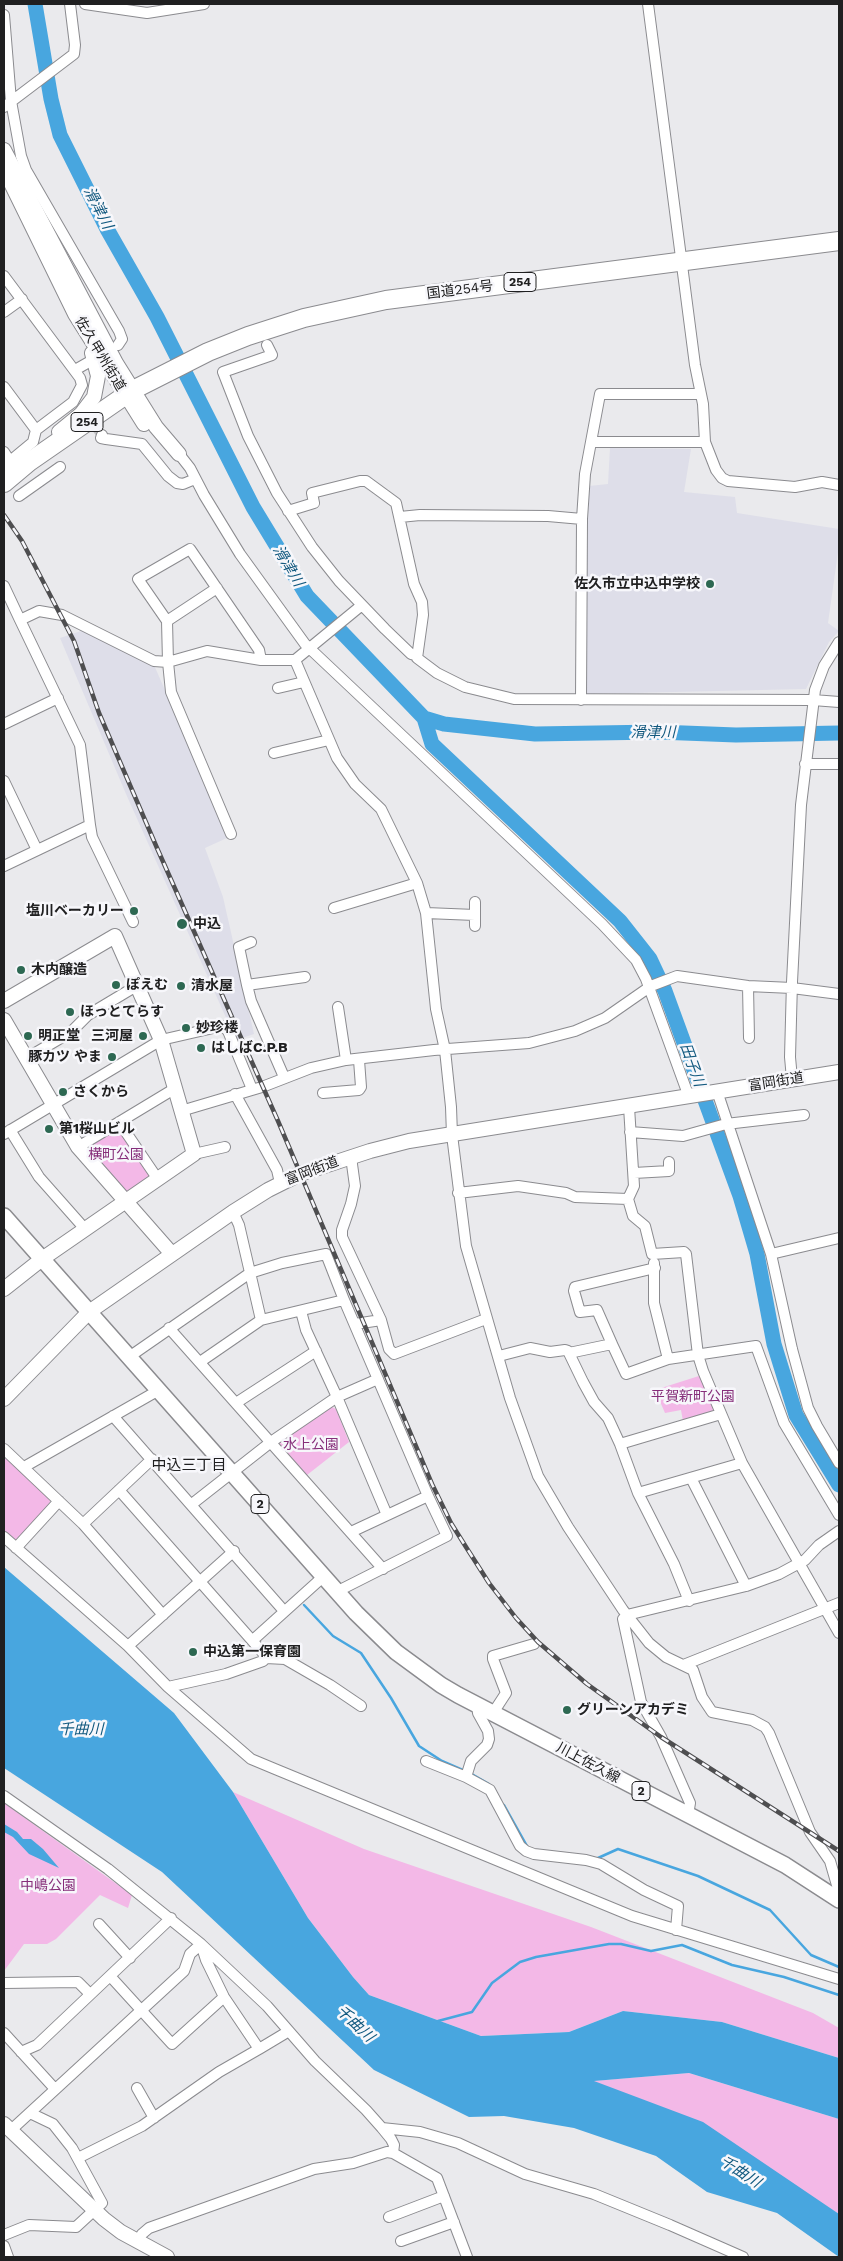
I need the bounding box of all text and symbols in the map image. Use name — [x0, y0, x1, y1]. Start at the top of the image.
water label: 滑津川 — [80, 184, 116, 232]
road number: 254 — [504, 272, 536, 292]
street label: 国道254号 — [426, 278, 494, 302]
street label: 佐久甲州街道 — [71, 314, 129, 394]
road number: 254 — [71, 412, 103, 432]
water label: 滑津川 — [269, 542, 307, 590]
place label: 佐久市立中込中学校 — [574, 576, 700, 592]
marker: 佐久市立中込中学校 — [704, 578, 716, 590]
water label: 滑津川 — [631, 724, 675, 742]
place label: 塩川ベーカリー — [26, 903, 124, 919]
marker: 塩川ベーカリー — [128, 905, 140, 917]
place label: 中込 — [193, 916, 221, 932]
marker: 中込 — [175, 917, 189, 931]
place label: 木内醸造 — [31, 962, 87, 978]
marker: 木内醸造 — [15, 964, 27, 976]
place label: ぽえむ — [126, 977, 168, 993]
place label: 清水屋 — [191, 978, 233, 994]
marker: ぽえむ — [110, 979, 122, 991]
marker: 清水屋 — [175, 980, 187, 992]
place label: ほっとてらす — [80, 1004, 164, 1020]
marker: ほっとてらす — [64, 1006, 76, 1018]
place label: 妙珍楼 — [196, 1020, 238, 1036]
marker: 妙珍楼 — [180, 1022, 192, 1034]
place label: 明正堂 — [38, 1028, 80, 1044]
place label: 三河屋 — [91, 1028, 133, 1044]
marker: 明正堂 — [22, 1030, 34, 1042]
marker: 三河屋 — [137, 1030, 149, 1042]
place label: はしばC.P.B — [211, 1040, 288, 1056]
water label: 田子川 — [676, 1041, 708, 1089]
marker: はしばC.P.B — [195, 1042, 207, 1054]
place label: 豚カツ やま — [28, 1049, 102, 1065]
marker: 豚カツ やま — [106, 1051, 118, 1063]
street label: 富岡街道 — [747, 1069, 805, 1095]
place label: さくから — [73, 1084, 129, 1100]
marker: さくから — [57, 1086, 69, 1098]
place label: 第1桜山ビル — [59, 1121, 135, 1137]
marker: 第1桜山ビル — [43, 1123, 55, 1135]
park label: 横町公園 — [88, 1147, 144, 1163]
street label: 富岡街道 — [283, 1153, 341, 1189]
park label: 平賀新町公園 — [651, 1389, 735, 1405]
park label: 水上公園 — [283, 1437, 339, 1453]
district label: 中込三丁目 — [152, 1457, 226, 1475]
road number: 2 — [251, 1495, 269, 1514]
place label: 中込第一保育園 — [203, 1644, 301, 1660]
marker: 中込第一保育園 — [187, 1646, 199, 1658]
place label: グリーンアカデミ — [577, 1702, 689, 1718]
marker: グリーンアカデミ — [561, 1704, 573, 1716]
water label: 千曲川 — [59, 1721, 103, 1739]
street label: 川上佐久線 — [553, 1739, 623, 1787]
road number: 2 — [632, 1782, 650, 1800]
park label: 中嶋公園 — [20, 1878, 76, 1894]
water label: 千曲川 — [332, 2002, 378, 2046]
water label: 千曲川 — [716, 2152, 764, 2192]

